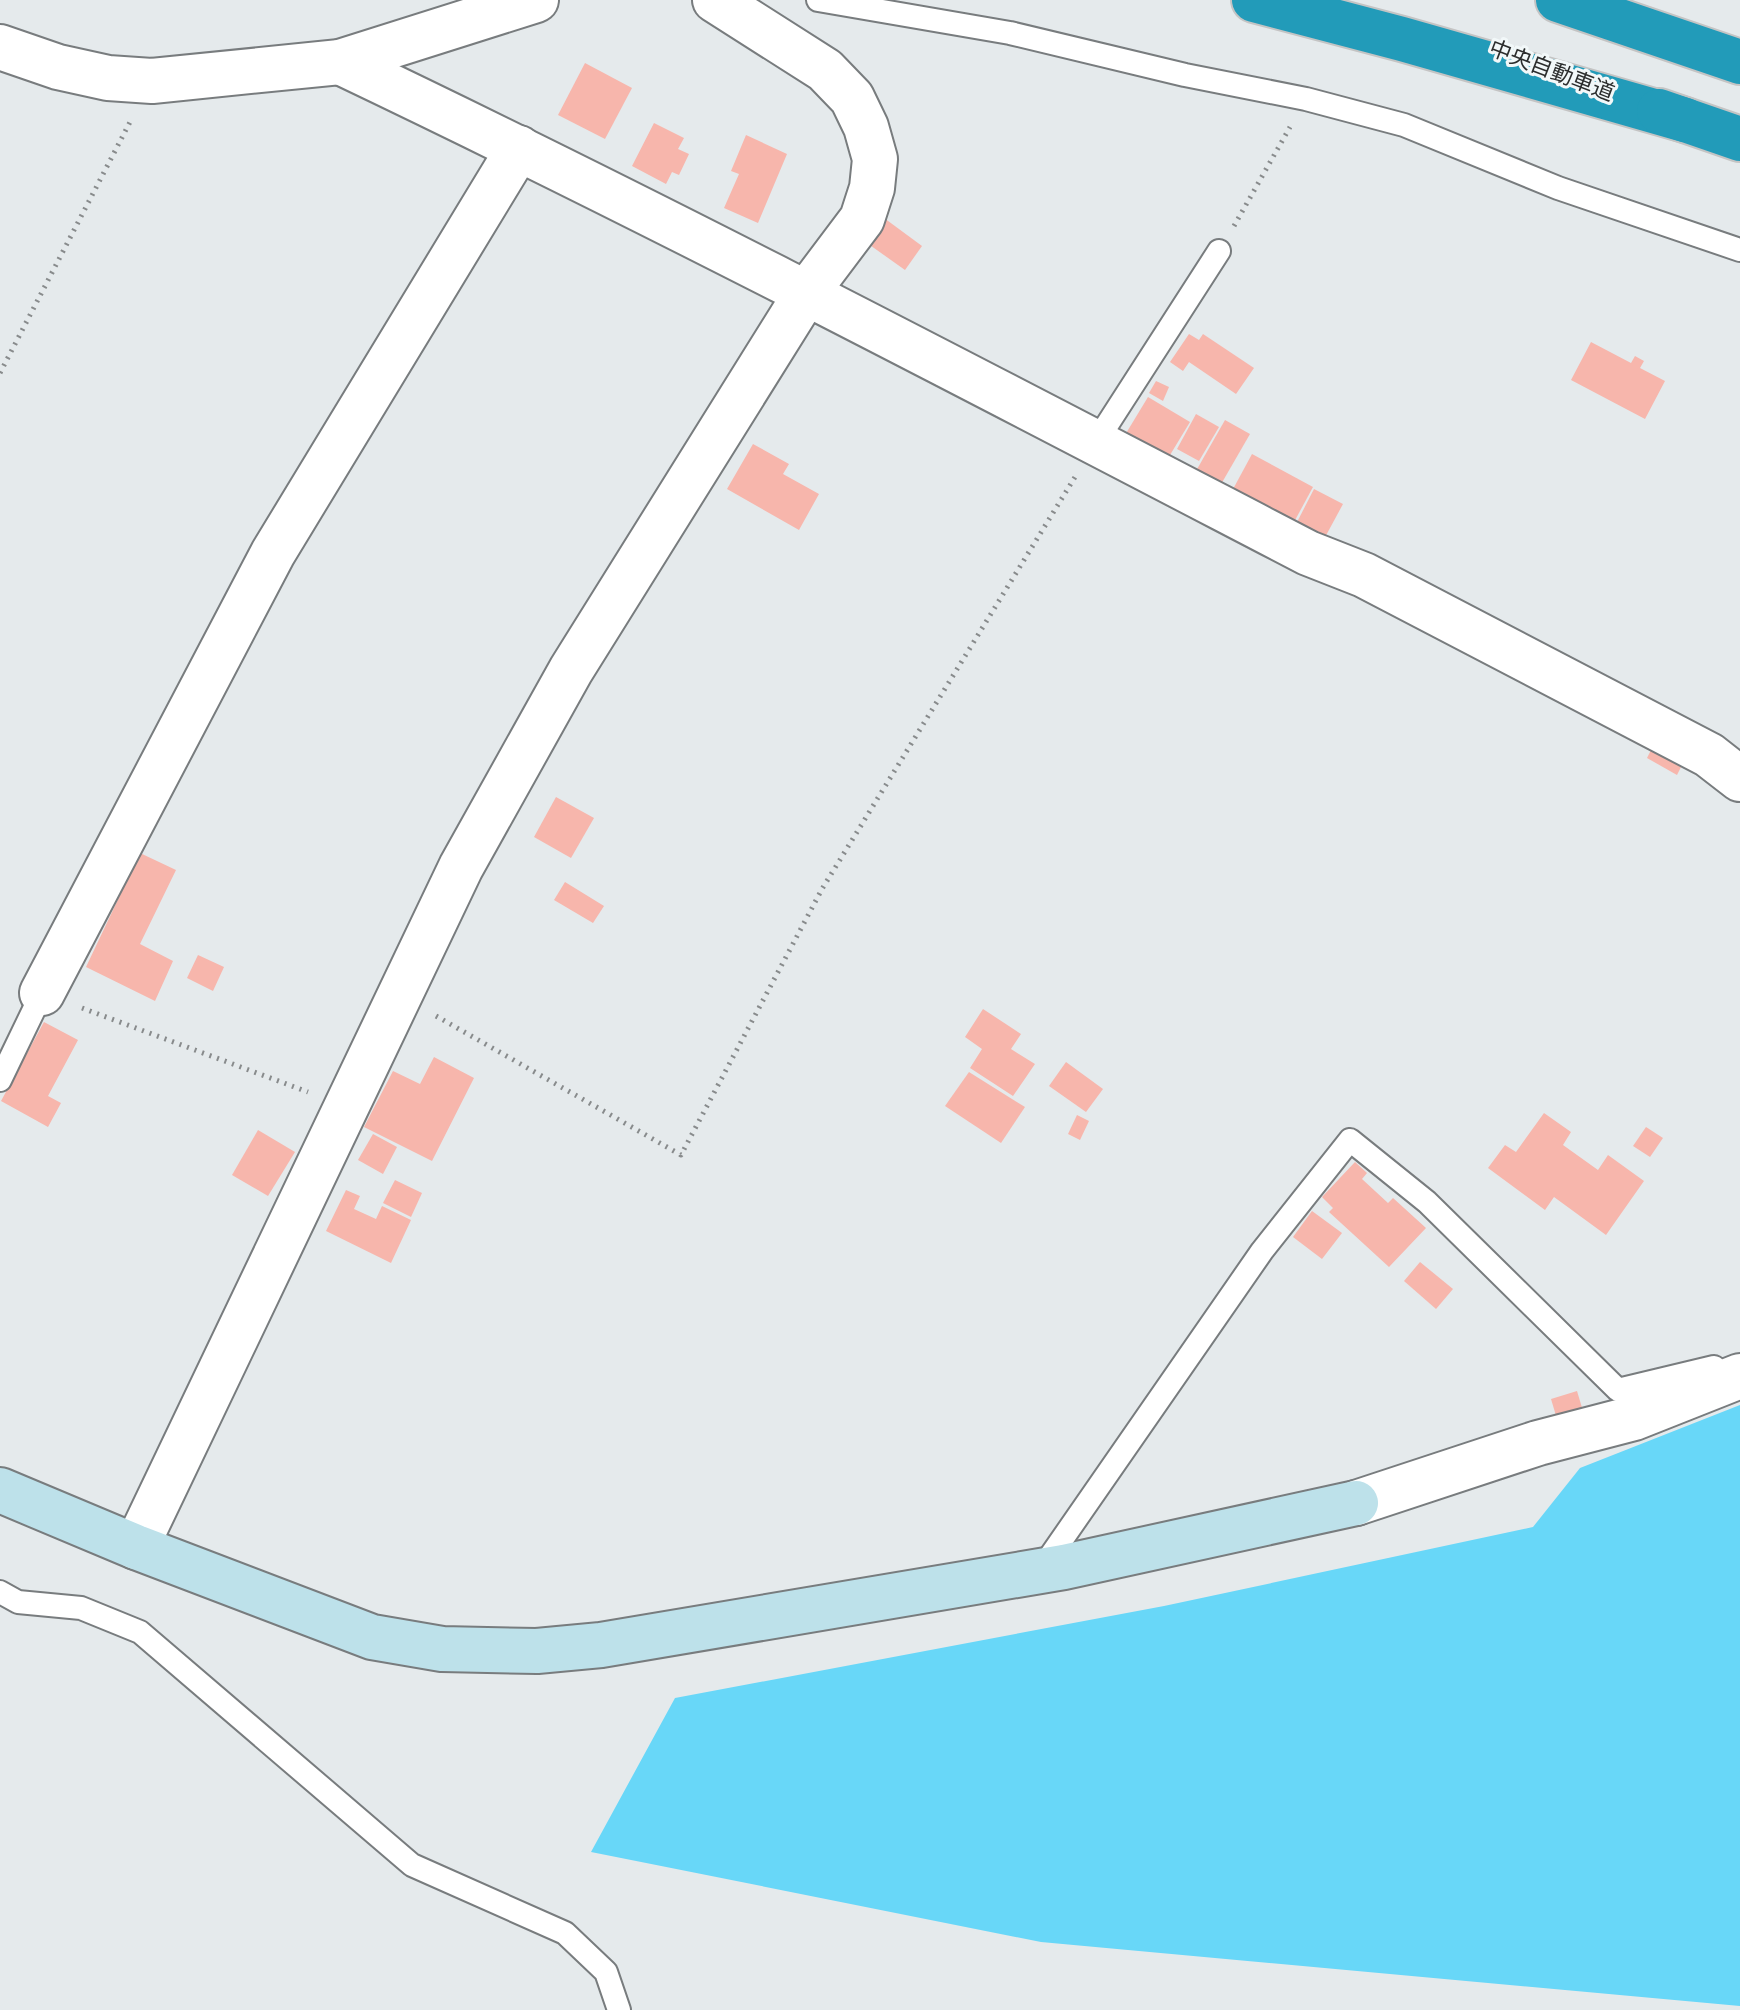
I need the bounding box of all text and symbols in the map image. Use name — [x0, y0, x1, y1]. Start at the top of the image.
street label: 中央自動車道 — [1486, 34, 1618, 106]

